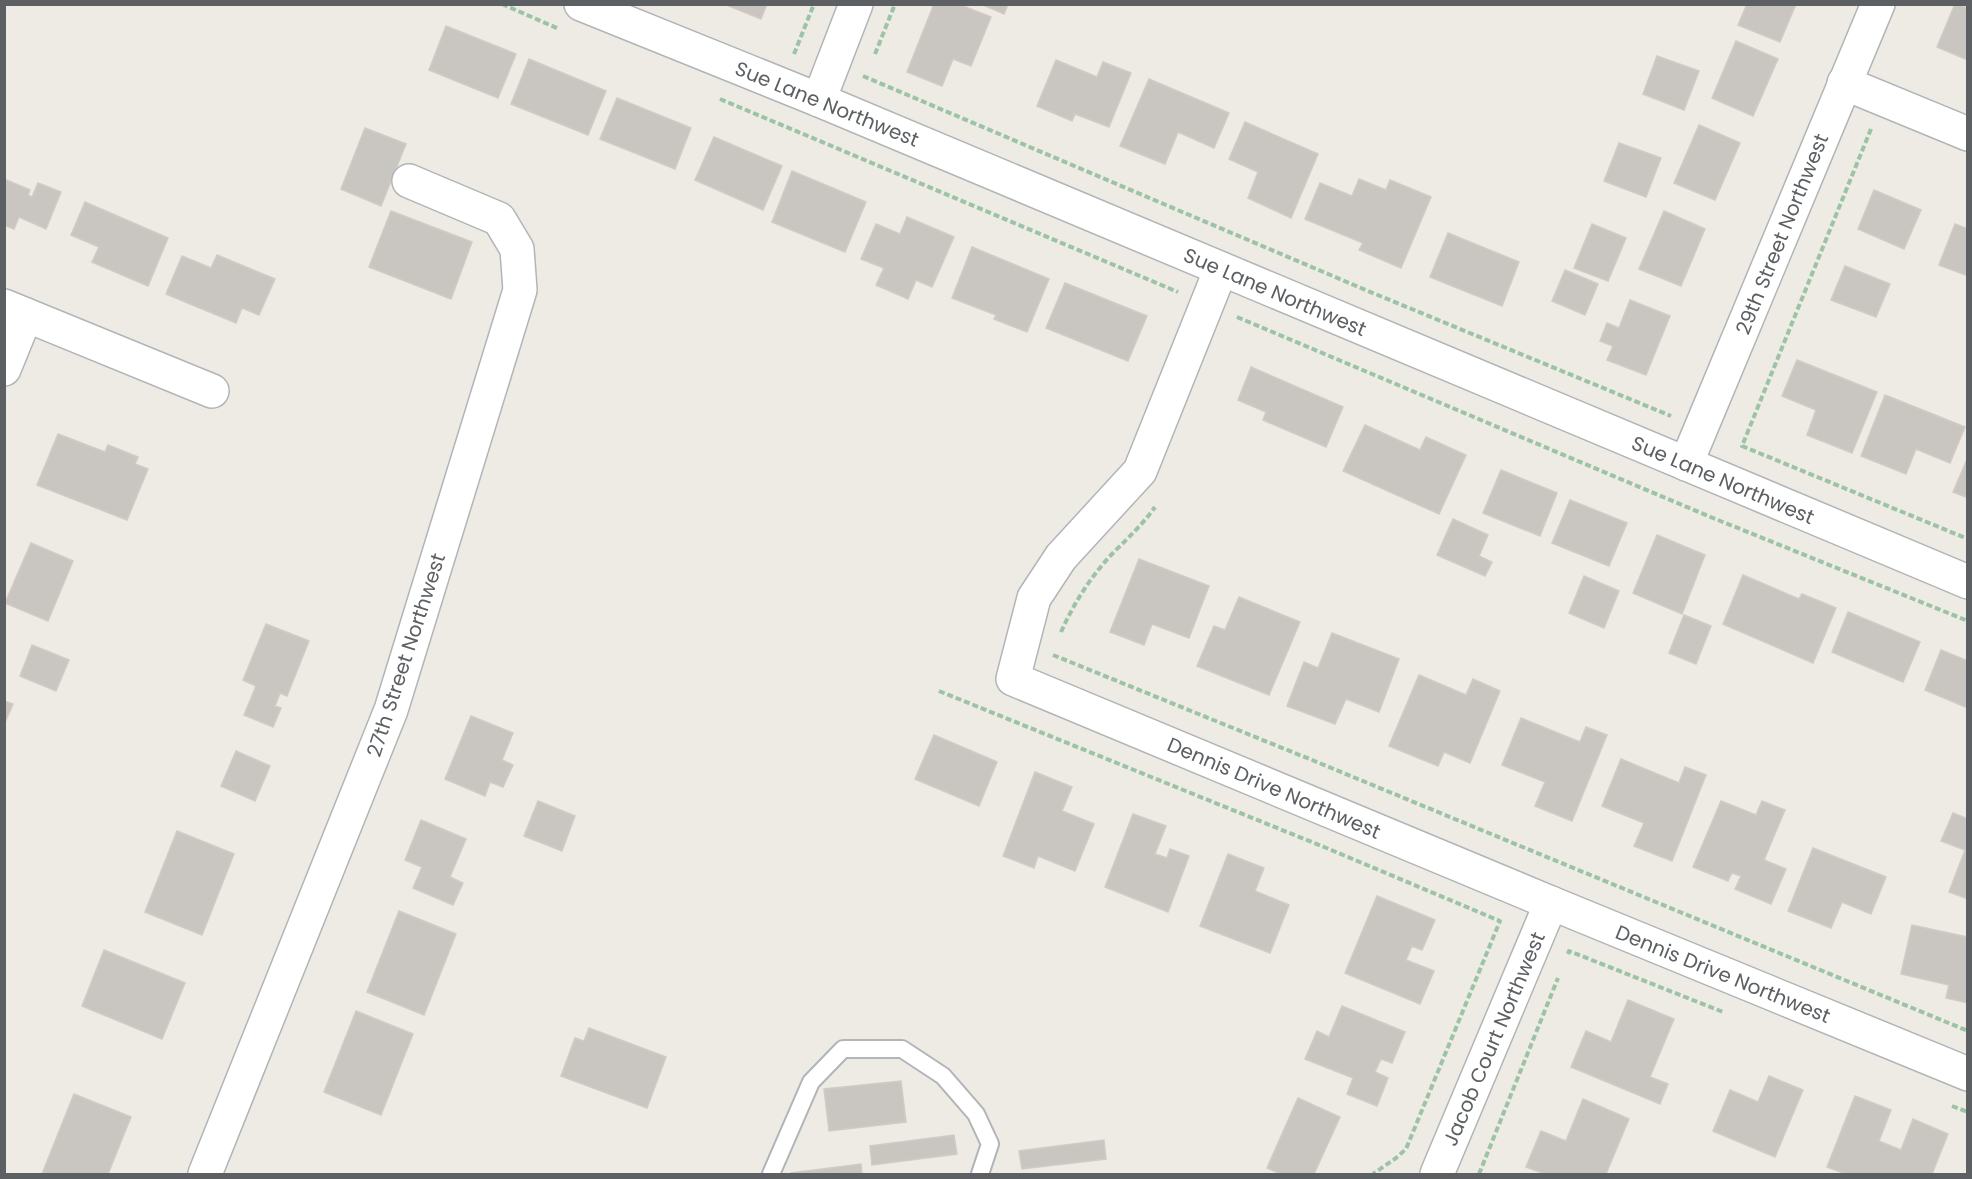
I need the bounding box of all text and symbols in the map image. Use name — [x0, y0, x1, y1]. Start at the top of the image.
street label: Sue Lane Northwest — [731, 54, 923, 154]
street label: 29th Street Northwest — [1729, 129, 1835, 339]
street label: Sue Lane Northwest — [1179, 241, 1371, 343]
street label: Sue Lane Northwest — [1627, 429, 1819, 531]
street label: 27th Street Northwest — [360, 550, 452, 760]
street label: Dennis Drive Northwest — [1163, 730, 1385, 846]
street label: Dennis Drive Northwest — [1611, 918, 1835, 1030]
street label: Jacob Court Northwest — [1436, 928, 1552, 1150]

